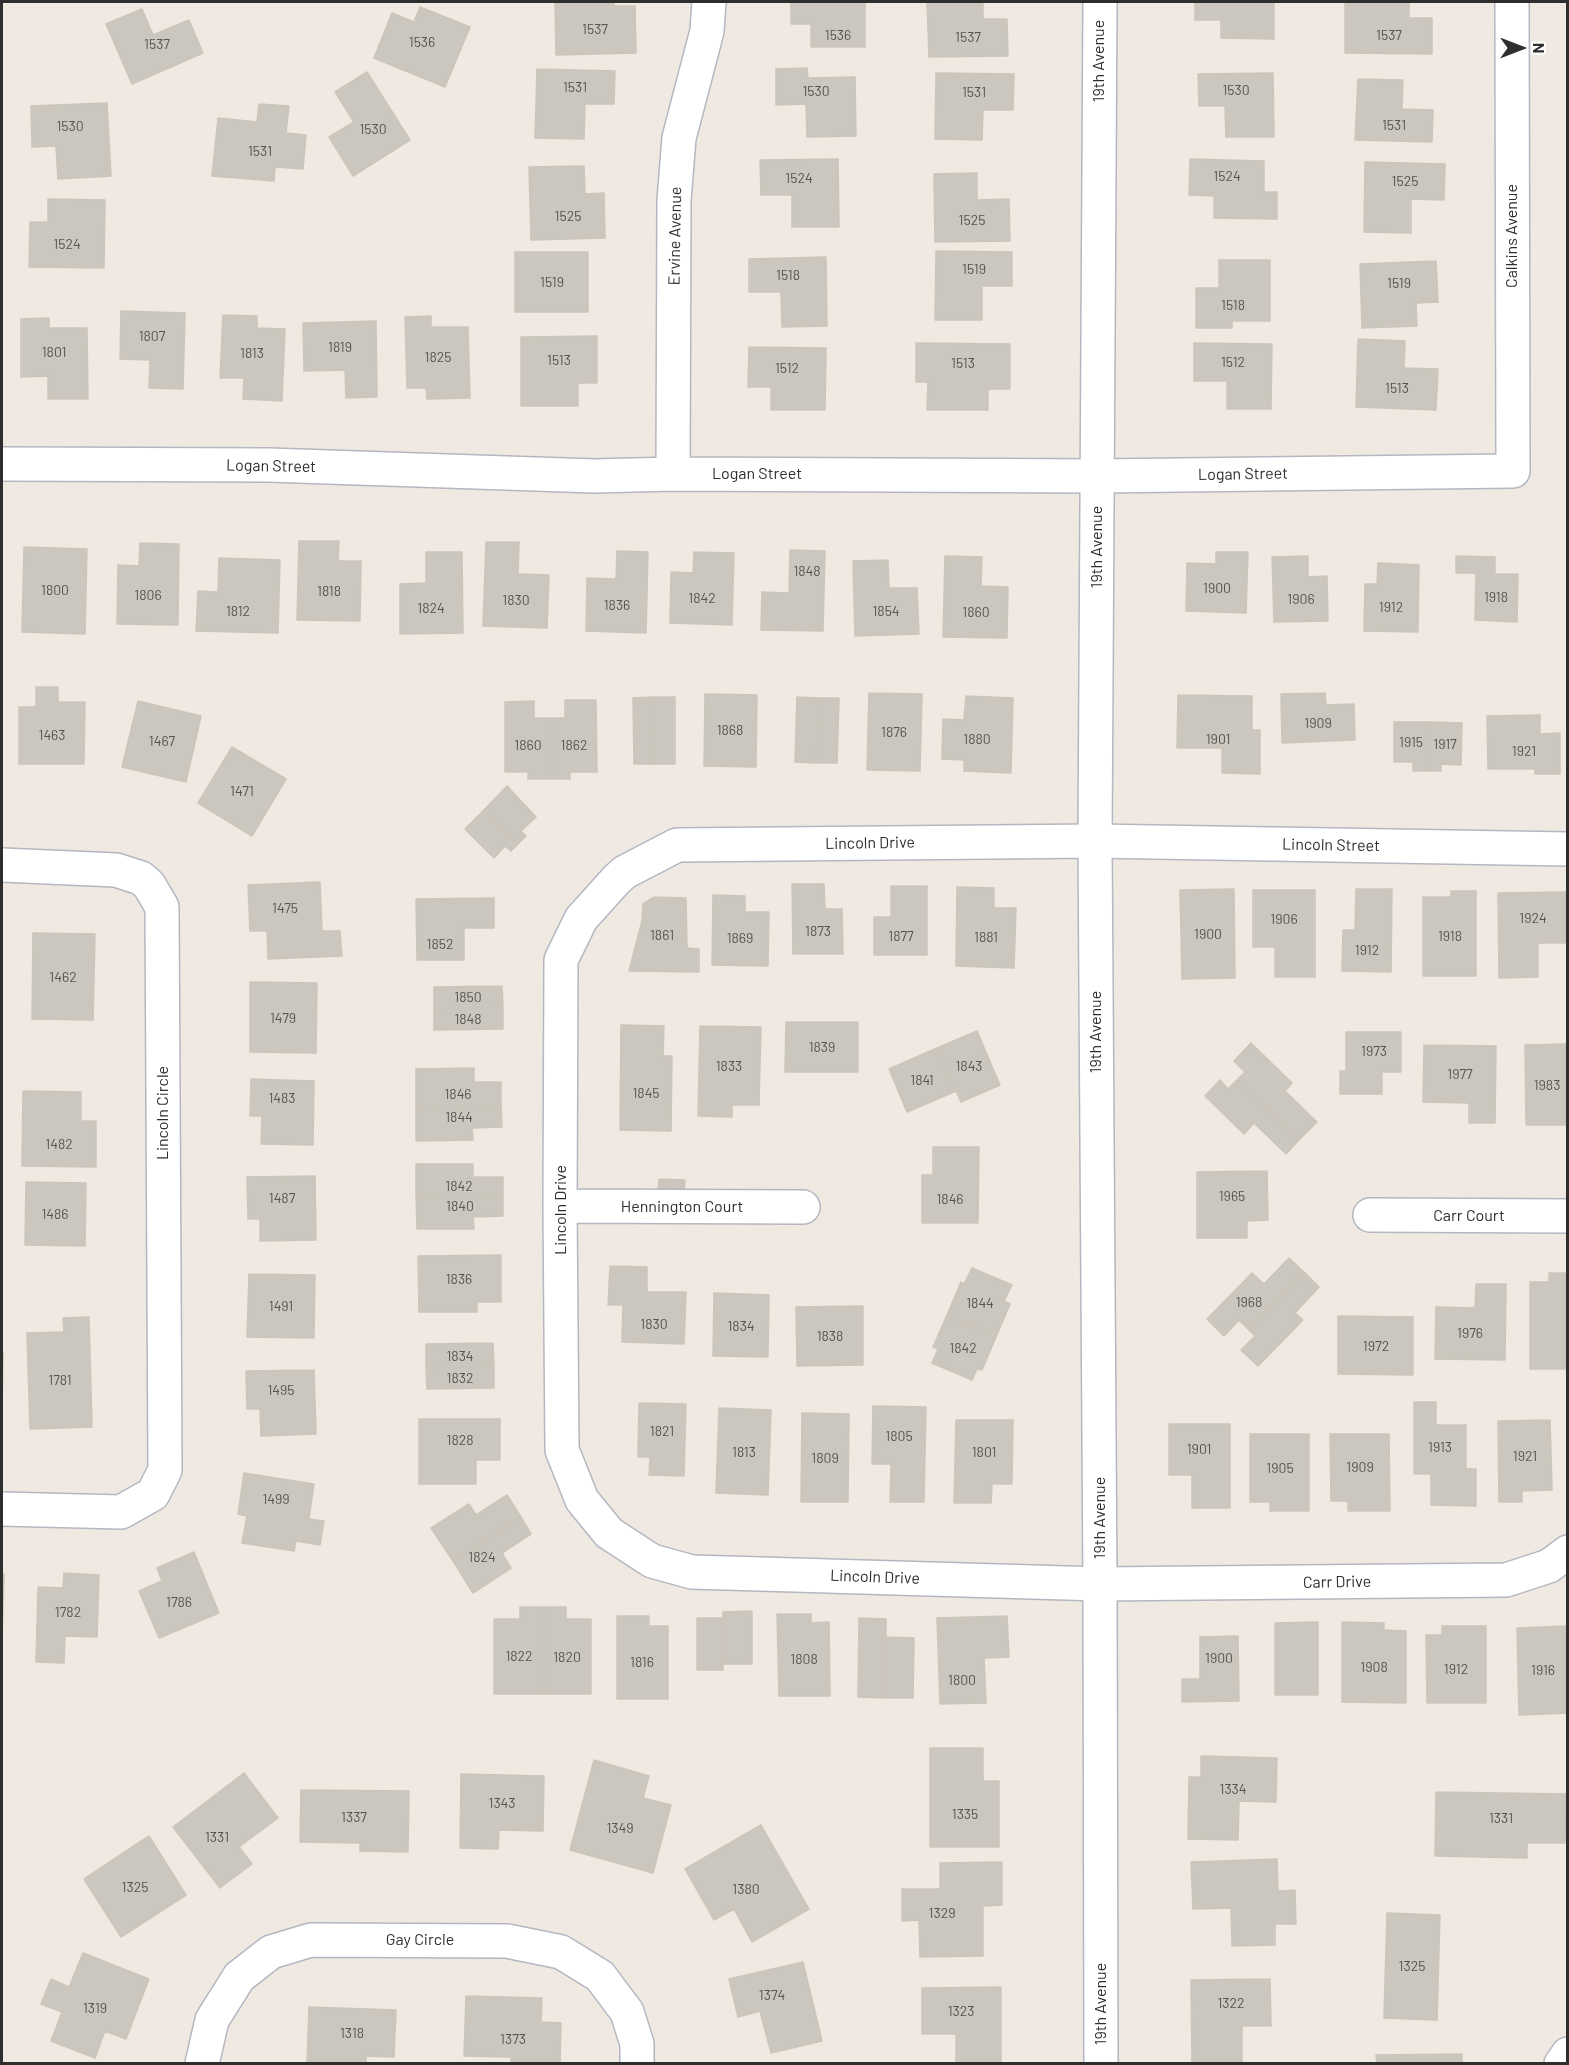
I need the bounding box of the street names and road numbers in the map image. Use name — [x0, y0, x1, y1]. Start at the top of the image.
street label: 19th Avenue — [1089, 20, 1109, 102]
street label: Calkins Avenue — [1502, 184, 1522, 288]
street label: Ervine Avenue — [665, 186, 685, 286]
street label: Logan Street — [226, 456, 316, 476]
street label: Logan Street — [712, 464, 802, 484]
street label: Logan Street — [1198, 464, 1288, 484]
street label: 19th Avenue — [1087, 506, 1107, 588]
street label: Lincoln Drive — [825, 833, 915, 853]
street label: Lincoln Street — [1282, 835, 1380, 855]
street label: 19th Avenue — [1086, 991, 1106, 1073]
street label: Lincoln Circle — [153, 1066, 173, 1160]
street label: Lincoln Drive — [551, 1165, 571, 1255]
street label: Hennington Court — [621, 1197, 743, 1217]
street label: Carr Court — [1433, 1206, 1505, 1226]
street label: 19th Avenue — [1090, 1477, 1110, 1559]
street label: Lincoln Drive — [830, 1566, 920, 1588]
street label: Carr Drive — [1303, 1572, 1371, 1592]
street label: Gay Circle — [386, 1930, 454, 1950]
street label: 19th Avenue — [1091, 1963, 1111, 2045]

